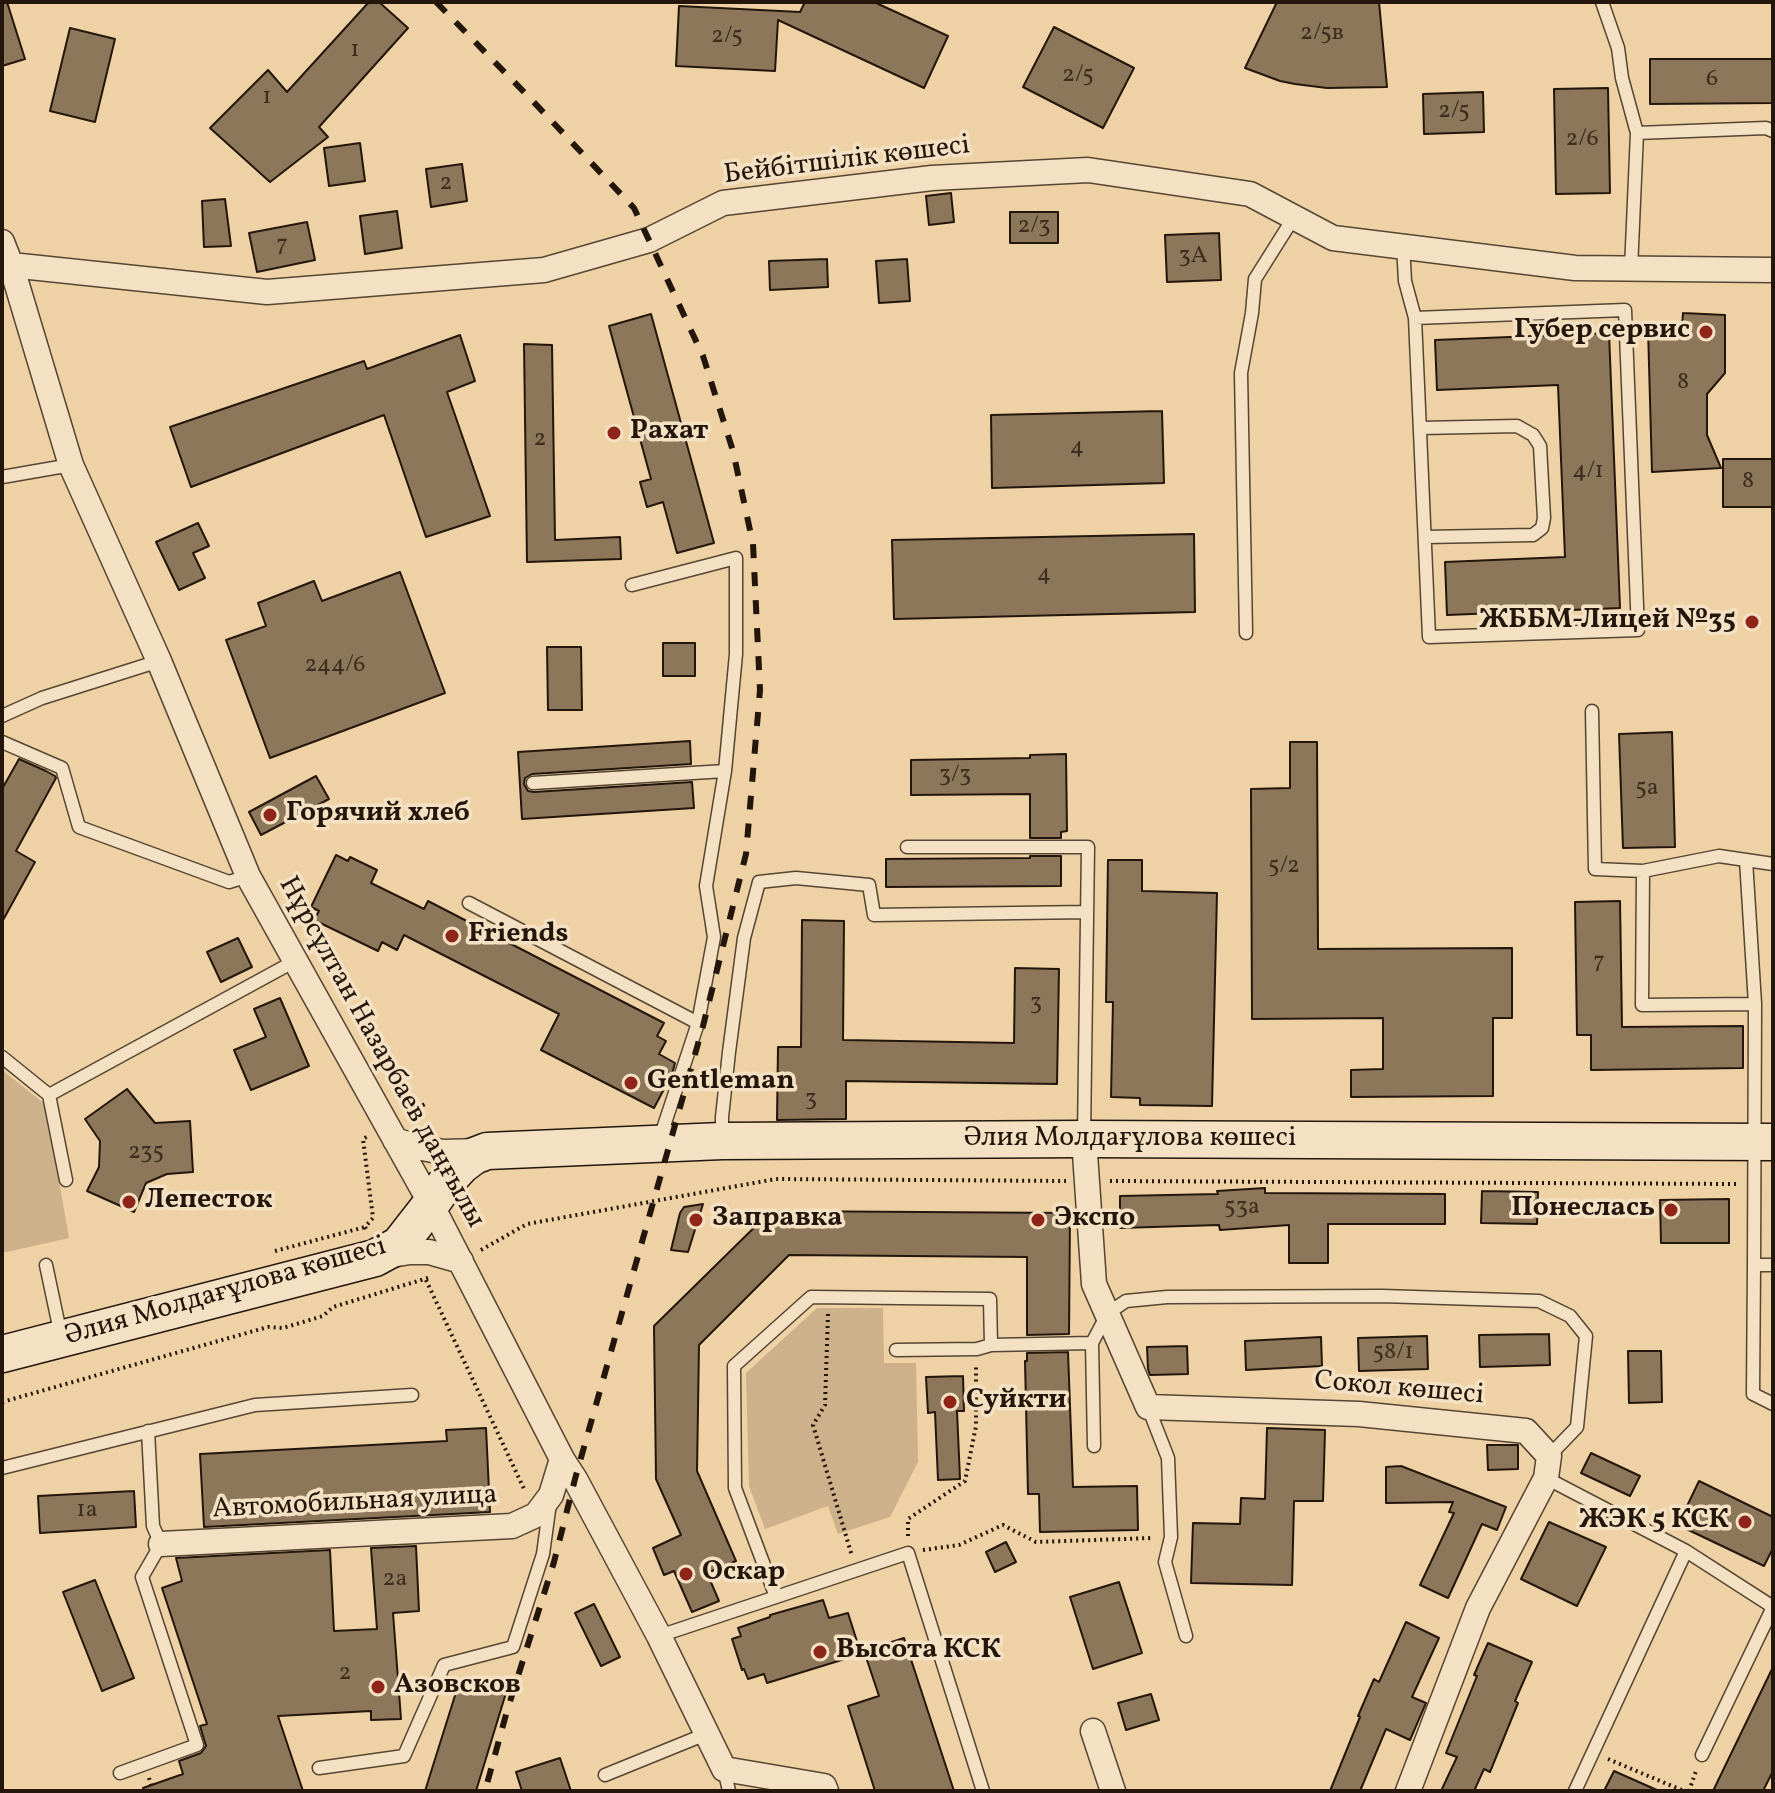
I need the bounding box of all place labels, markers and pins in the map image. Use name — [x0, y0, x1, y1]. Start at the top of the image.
place label: Губер сервис — [1514, 315, 1690, 349]
marker: Губер сервис — [1697, 323, 1715, 341]
place label: Рахат — [630, 416, 709, 450]
marker: Рахат — [605, 424, 623, 442]
place label: ЖББМ-Лицей №35 — [1479, 605, 1736, 639]
marker: ЖББМ-Лицей №35 — [1743, 613, 1761, 631]
place label: Горячий хлеб — [286, 798, 470, 832]
marker: Горячий хлеб — [261, 806, 279, 824]
place label: Friends — [468, 919, 568, 953]
marker: Friends — [443, 927, 461, 945]
place label: Gentleman — [647, 1066, 795, 1100]
marker: Gentleman — [622, 1074, 640, 1092]
place label: Лепесток — [145, 1185, 272, 1219]
marker: Лепесток — [120, 1193, 138, 1211]
place label: Понеслась — [1511, 1193, 1655, 1227]
marker: Понеслась — [1662, 1201, 1680, 1219]
place label: Заправка — [712, 1203, 843, 1237]
place label: Экспо — [1054, 1203, 1135, 1237]
marker: Заправка — [687, 1211, 705, 1229]
marker: Экспо — [1029, 1211, 1047, 1229]
place label: Суйкти — [966, 1385, 1067, 1419]
marker: Суйкти — [941, 1393, 959, 1411]
place label: ЖЭК 5 КСК — [1579, 1505, 1729, 1539]
marker: ЖЭК 5 КСК — [1736, 1513, 1754, 1531]
place label: Оскар — [702, 1557, 785, 1591]
marker: Оскар — [677, 1565, 695, 1583]
place label: Высота КСК — [836, 1635, 1001, 1669]
marker: Высота КСК — [811, 1643, 829, 1661]
place label: Азовсков — [394, 1670, 521, 1704]
marker: Азовсков — [369, 1678, 387, 1696]

